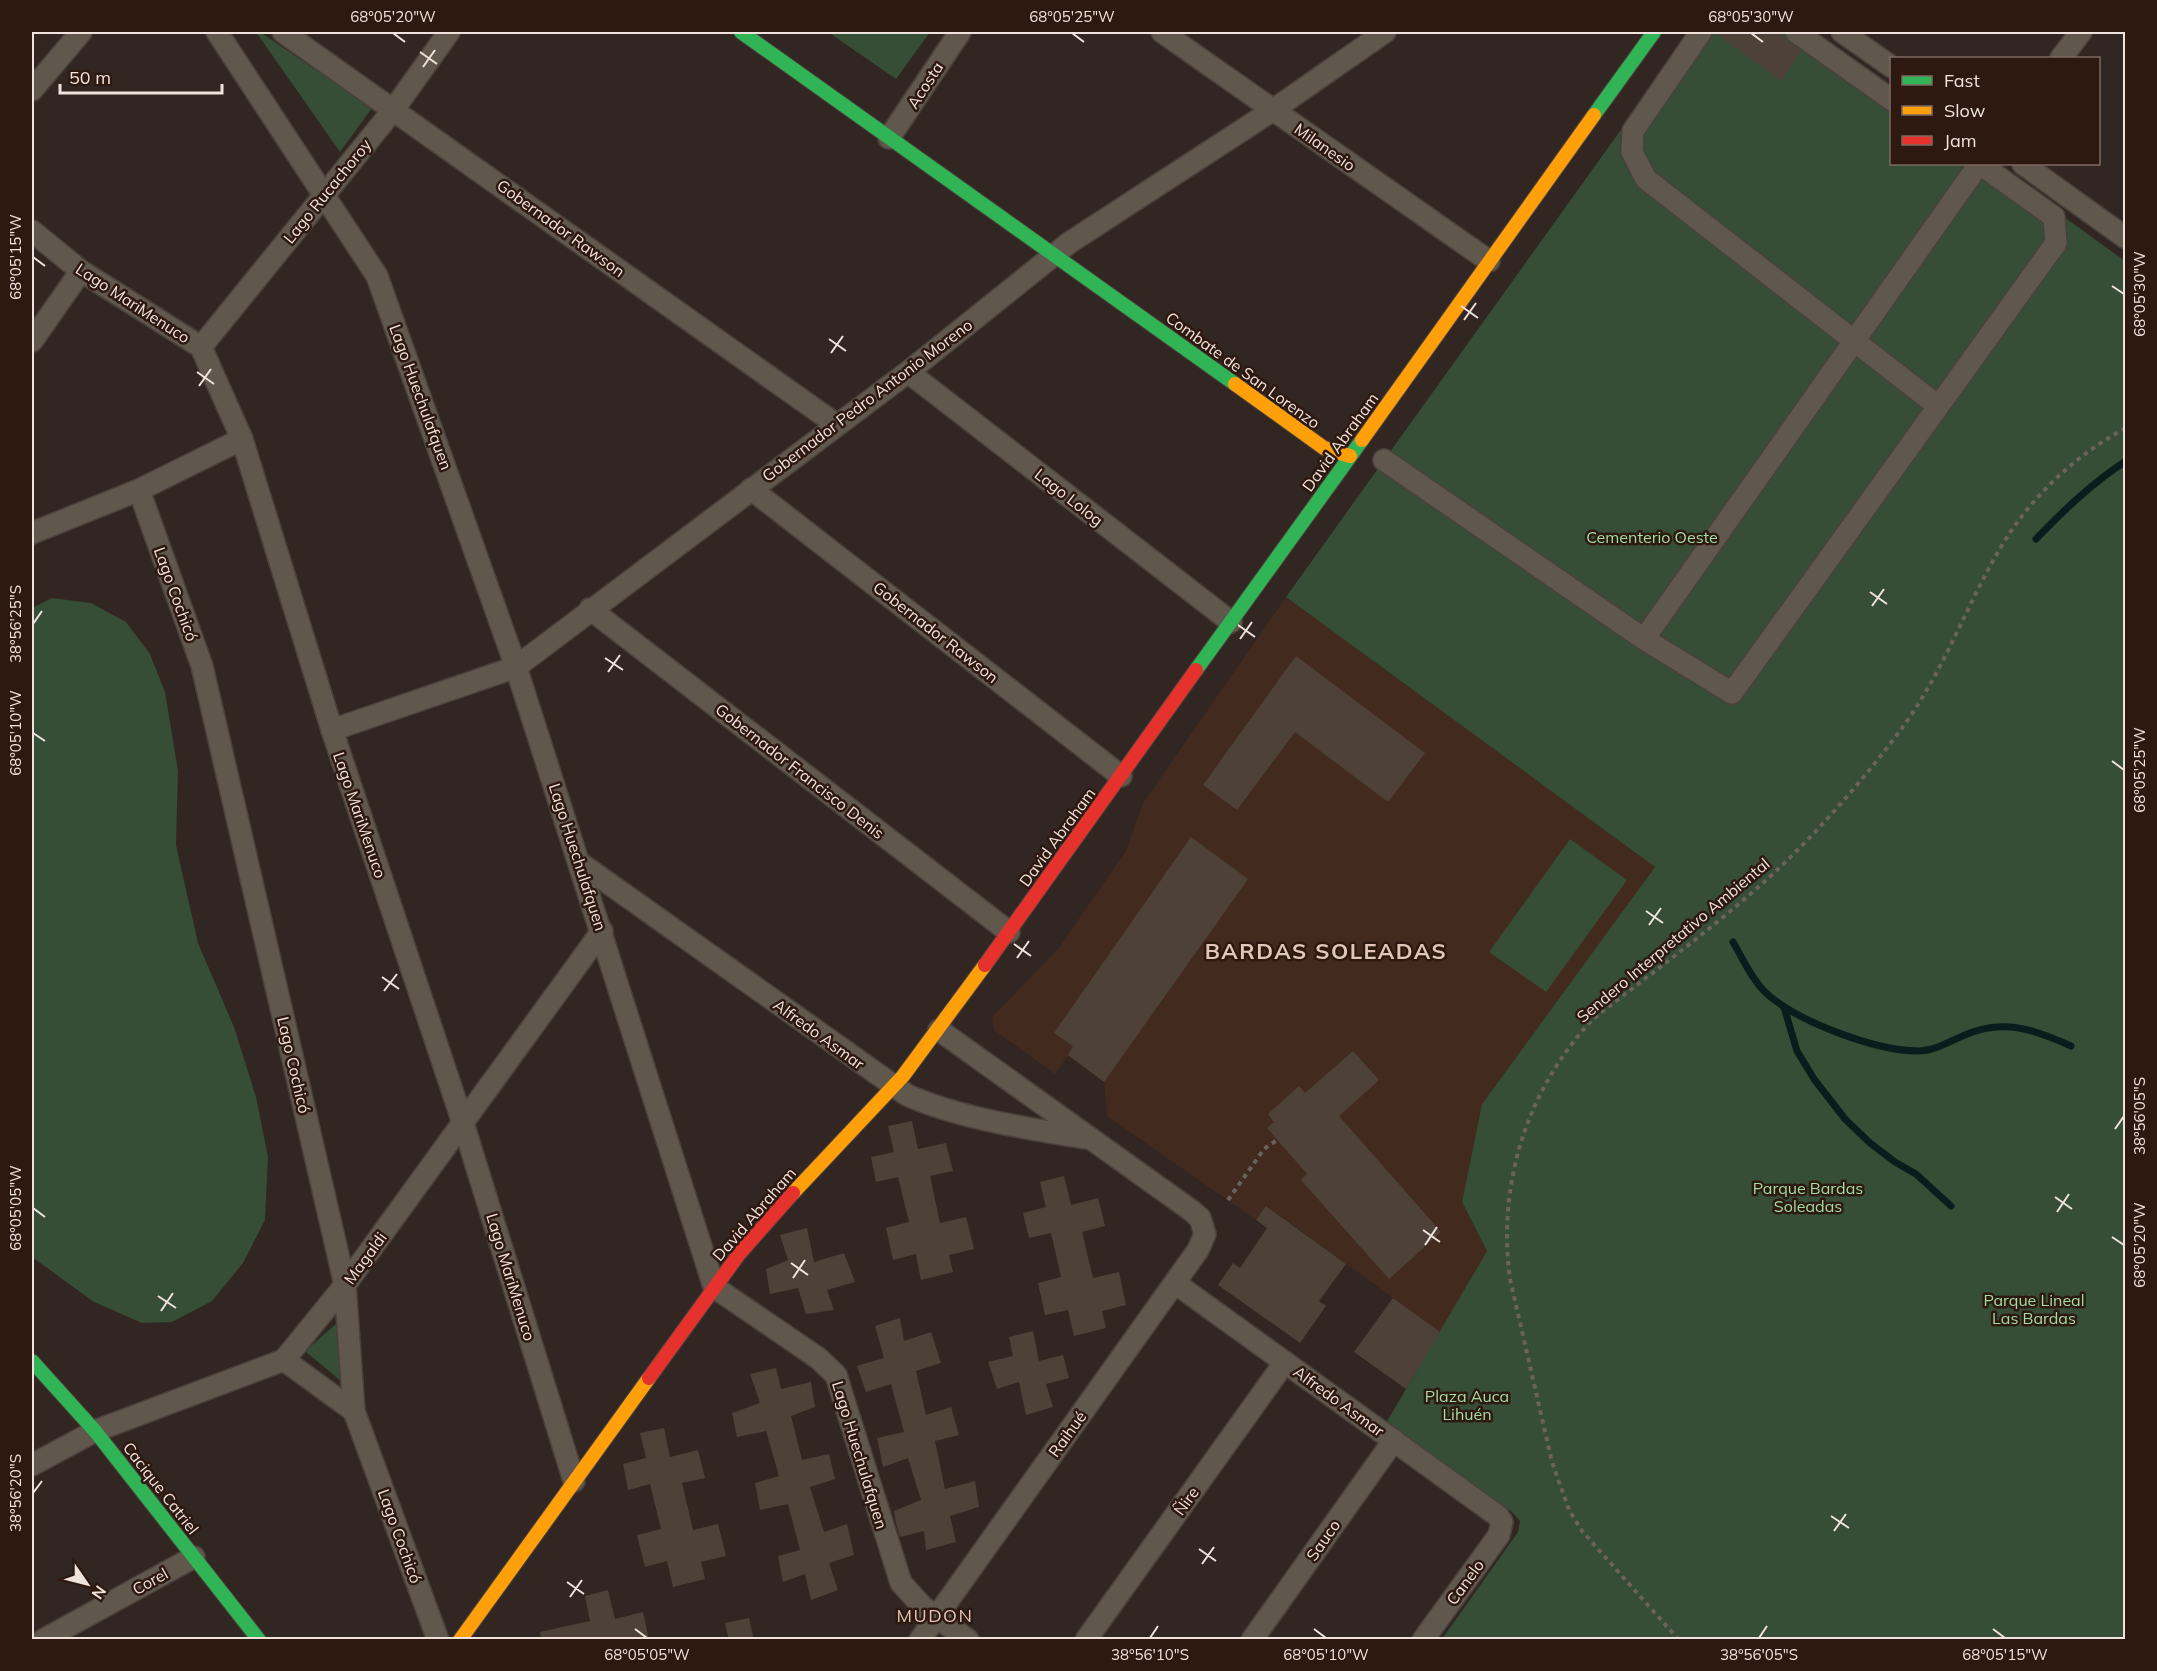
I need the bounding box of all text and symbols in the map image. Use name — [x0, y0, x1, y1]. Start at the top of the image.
text: 68°05'20"W — [350, 7, 436, 26]
text: 68°05'25"W — [1029, 7, 1115, 26]
text: 68°05'30"W — [1708, 7, 1794, 26]
scale bar — [60, 57, 222, 95]
legend — [1890, 57, 2100, 165]
street label: Acosta — [903, 58, 947, 112]
text: 50 m — [69, 66, 111, 89]
text: Fast — [1944, 69, 1980, 92]
text: Slow — [1944, 99, 1986, 122]
street label: Milanesio — [1291, 119, 1359, 175]
text: Jam — [1944, 129, 1977, 152]
street label: Lago Rucachoroy — [279, 134, 376, 247]
street label: Gobernador Rawson — [493, 175, 629, 281]
text: 68°05'15"W — [6, 214, 25, 300]
text: 68°05'30"W — [2130, 251, 2149, 337]
street label: Lago MariMenuco — [72, 259, 194, 347]
street label: Combate de San Lorenzo — [1162, 307, 1324, 433]
street label: Gobernador Pedro Antonio Moreno — [758, 314, 976, 486]
street label: Lago Huechulafquen — [385, 321, 457, 473]
street label: David Abraham — [1297, 389, 1383, 495]
street label: Lago Lolog — [1031, 464, 1107, 530]
park label: Cementerio Oeste — [1586, 527, 1718, 547]
street label: Lago Cochicó — [150, 544, 202, 644]
street label: Gobernador Rawson — [869, 577, 1003, 687]
text: 38°56'25"S — [6, 585, 25, 663]
text: 68°05'10"W — [6, 690, 25, 776]
street label: Gobernador Francisco Denis — [712, 699, 888, 843]
text: 68°05'25"W — [2130, 727, 2149, 813]
street label: Lago MariMenuco — [329, 749, 391, 881]
street label: Lago Huechulafquen — [545, 781, 611, 933]
street label: David Abraham — [1014, 784, 1100, 890]
street label: Sendero Interpretativo Ambiental — [1573, 853, 1773, 1027]
district label: BARDAS SOLEADAS — [1205, 937, 1447, 965]
street label: Alfredo Asmar — [770, 994, 868, 1074]
street label: Lago Cochicó — [273, 1015, 315, 1115]
text: 38°56'05"S — [2130, 1077, 2149, 1155]
street label: David Abraham — [708, 1163, 800, 1265]
text: 68°05'05"W — [6, 1165, 25, 1251]
park label: Parque Bardas Soleadas — [1753, 1178, 1863, 1216]
text: 68°05'20"W — [2130, 1202, 2149, 1288]
street label: Lago MariMenuco — [482, 1211, 540, 1343]
street label: Magaldi — [339, 1228, 391, 1288]
park label: Parque Lineal Las Bardas — [1983, 1290, 2085, 1328]
street label: Alfredo Asmar — [1290, 1361, 1388, 1441]
street label: Lago Huechulafquen — [828, 1379, 892, 1531]
park label: Plaza Auca Lihuén — [1425, 1386, 1509, 1424]
street label: Raihué — [1044, 1407, 1090, 1461]
street label: Cacique Catriel — [119, 1438, 203, 1538]
text: 38°56'20"S — [6, 1454, 25, 1532]
street label: Ñire — [1169, 1483, 1203, 1519]
street label: Lago Cochicó — [374, 1486, 426, 1586]
street label: Sauco — [1302, 1516, 1344, 1564]
north arrow — [57, 1554, 117, 1614]
street label: Canelo — [1442, 1555, 1488, 1609]
street label: Corel — [129, 1563, 171, 1599]
text: N — [88, 1582, 111, 1603]
district label: MUDON — [897, 1604, 973, 1627]
text: 68°05'05"W — [604, 1645, 690, 1664]
text: 38°56'10"S — [1111, 1645, 1189, 1664]
text: 68°05'10"W — [1283, 1645, 1369, 1664]
text: 38°56'05"S — [1720, 1645, 1798, 1664]
text: 68°05'15"W — [1962, 1645, 2048, 1664]

